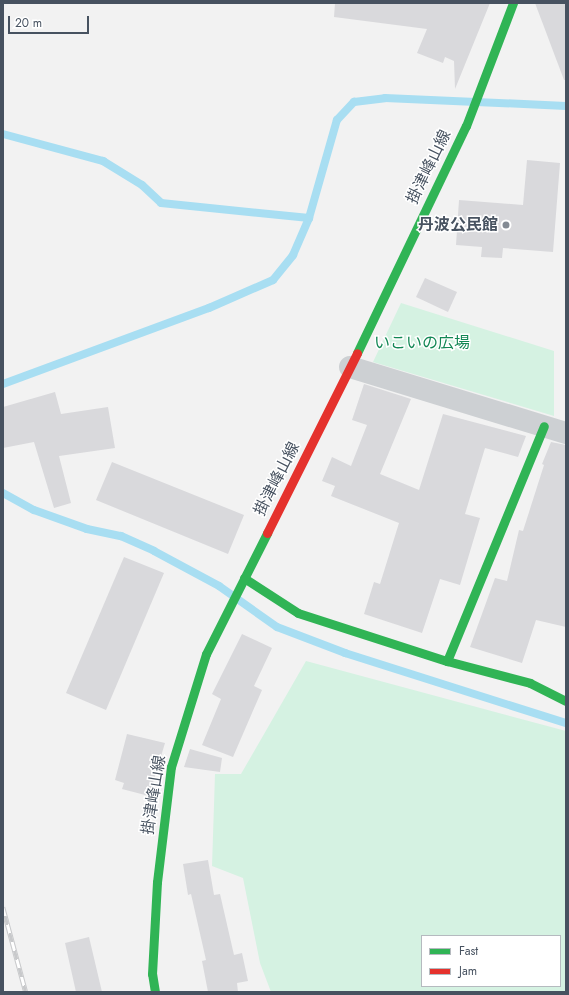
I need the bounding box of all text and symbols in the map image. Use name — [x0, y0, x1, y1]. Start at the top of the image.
scale bar — [10, 8, 91, 34]
text: 20 m — [15, 14, 42, 32]
street label: 掛津峰山線 — [403, 127, 455, 207]
place label: 丹波公民館 — [418, 215, 498, 235]
marker: 丹波公民館 — [501, 220, 511, 230]
park label: いこいの広場 — [374, 333, 470, 353]
street label: 掛津峰山線 — [250, 439, 304, 519]
street label: 掛津峰山線 — [138, 754, 170, 836]
legend — [421, 935, 561, 987]
text: Fast — [459, 942, 478, 960]
text: Jam — [459, 962, 477, 980]

